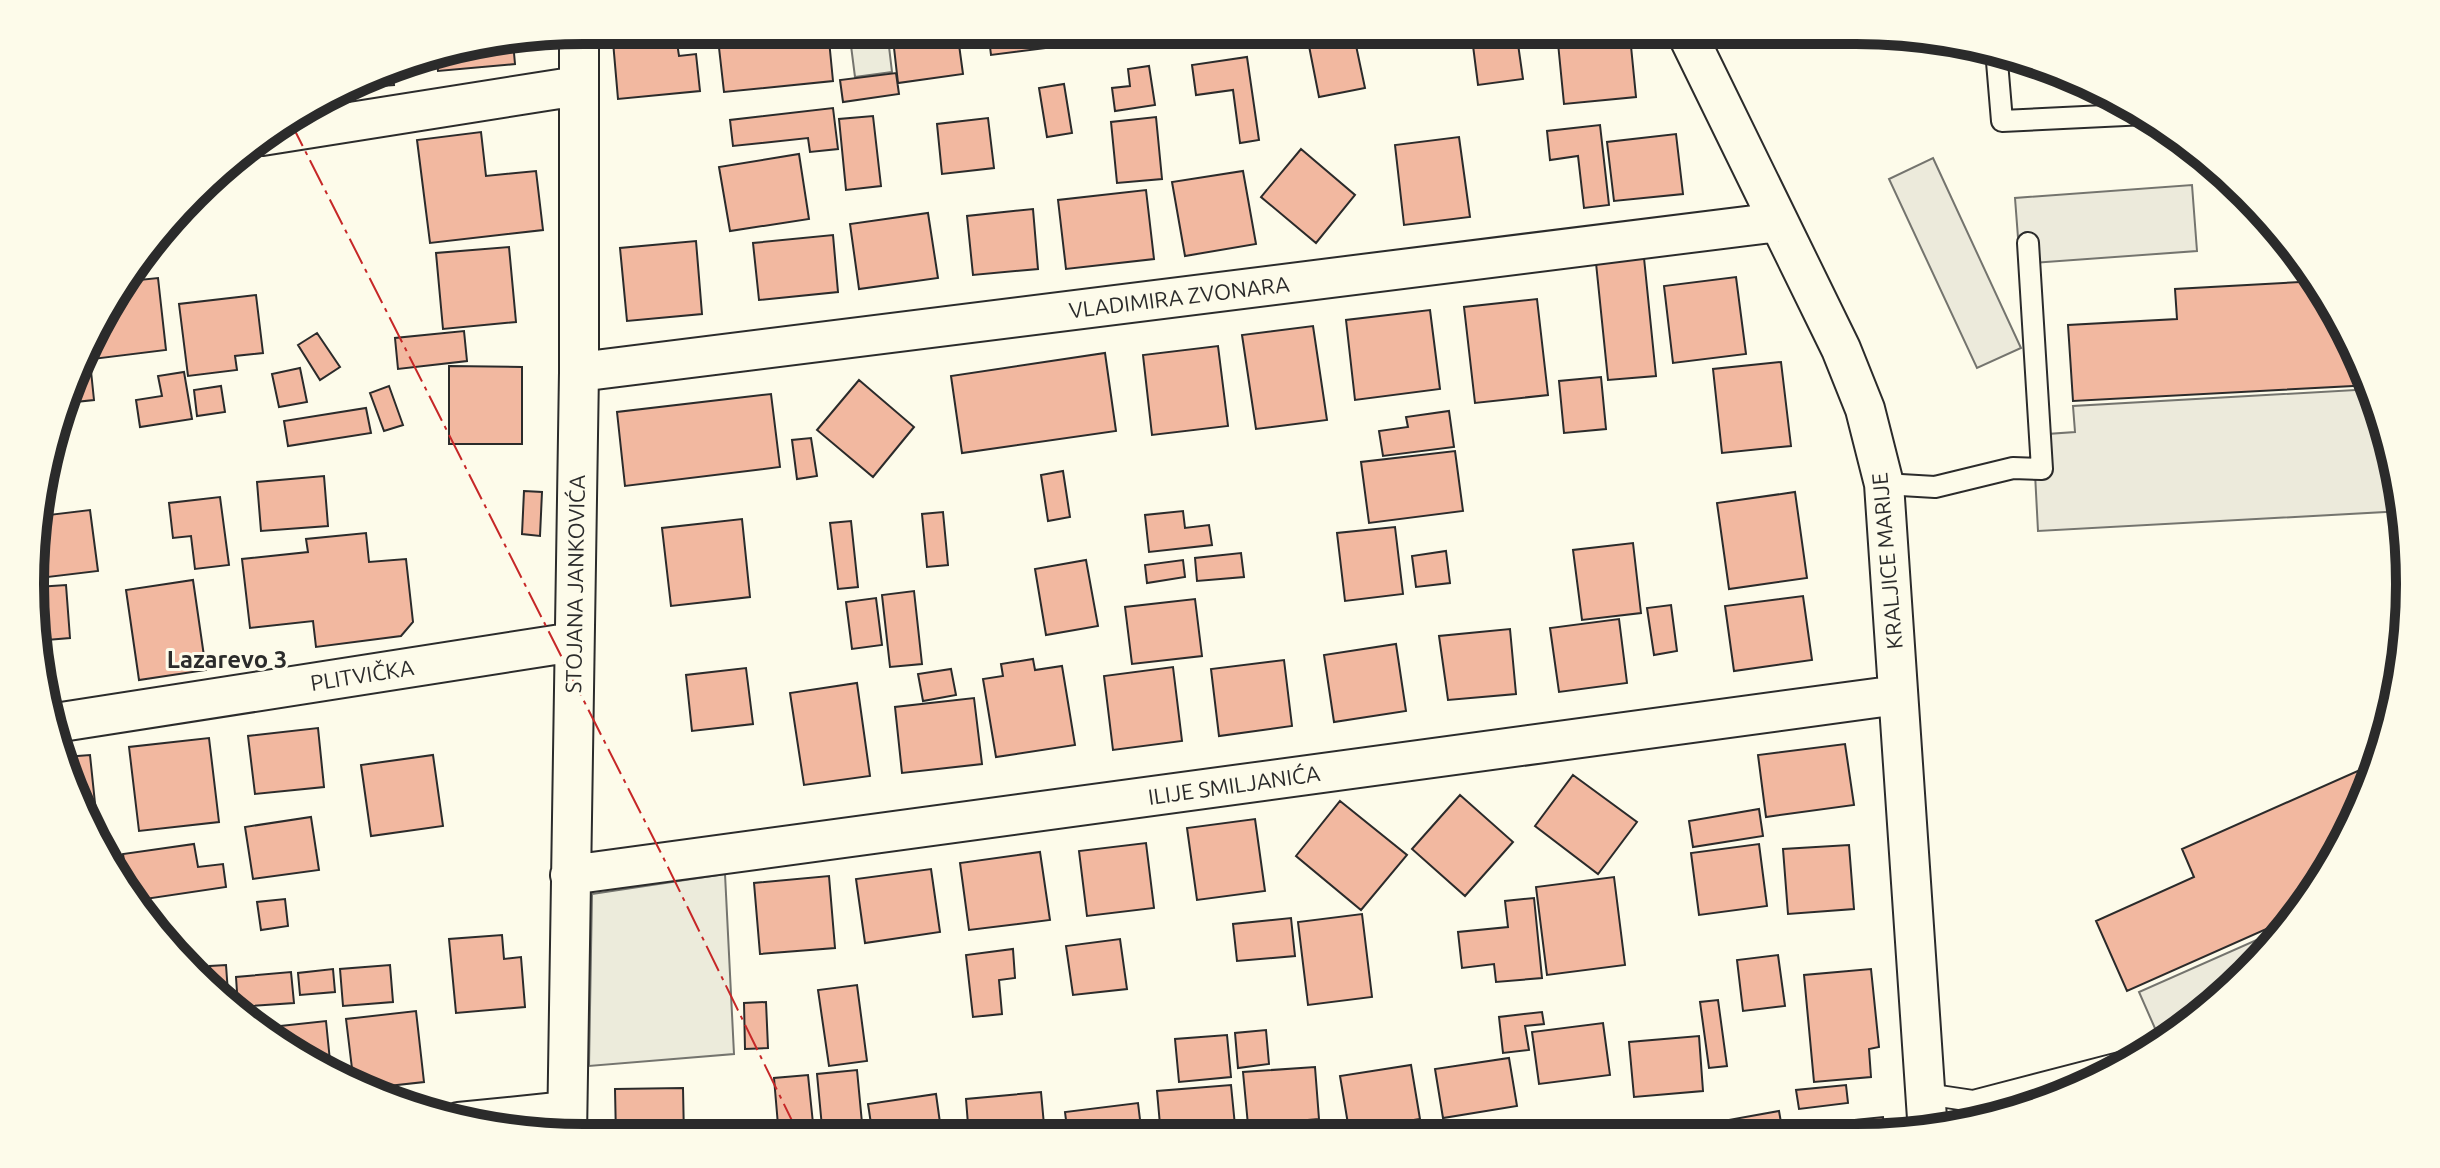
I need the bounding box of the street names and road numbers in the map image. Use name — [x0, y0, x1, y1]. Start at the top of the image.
street label: VLADIMIRA ZVONARA — [1067, 270, 1291, 322]
street label: KRALJICE MARIJE — [1866, 472, 1907, 650]
street label: STOJANA JANKOVIĆA — [559, 474, 589, 693]
street label: PLITVIČKA — [308, 654, 416, 695]
street label: ILIJE SMILJANIĆA — [1146, 759, 1322, 809]

